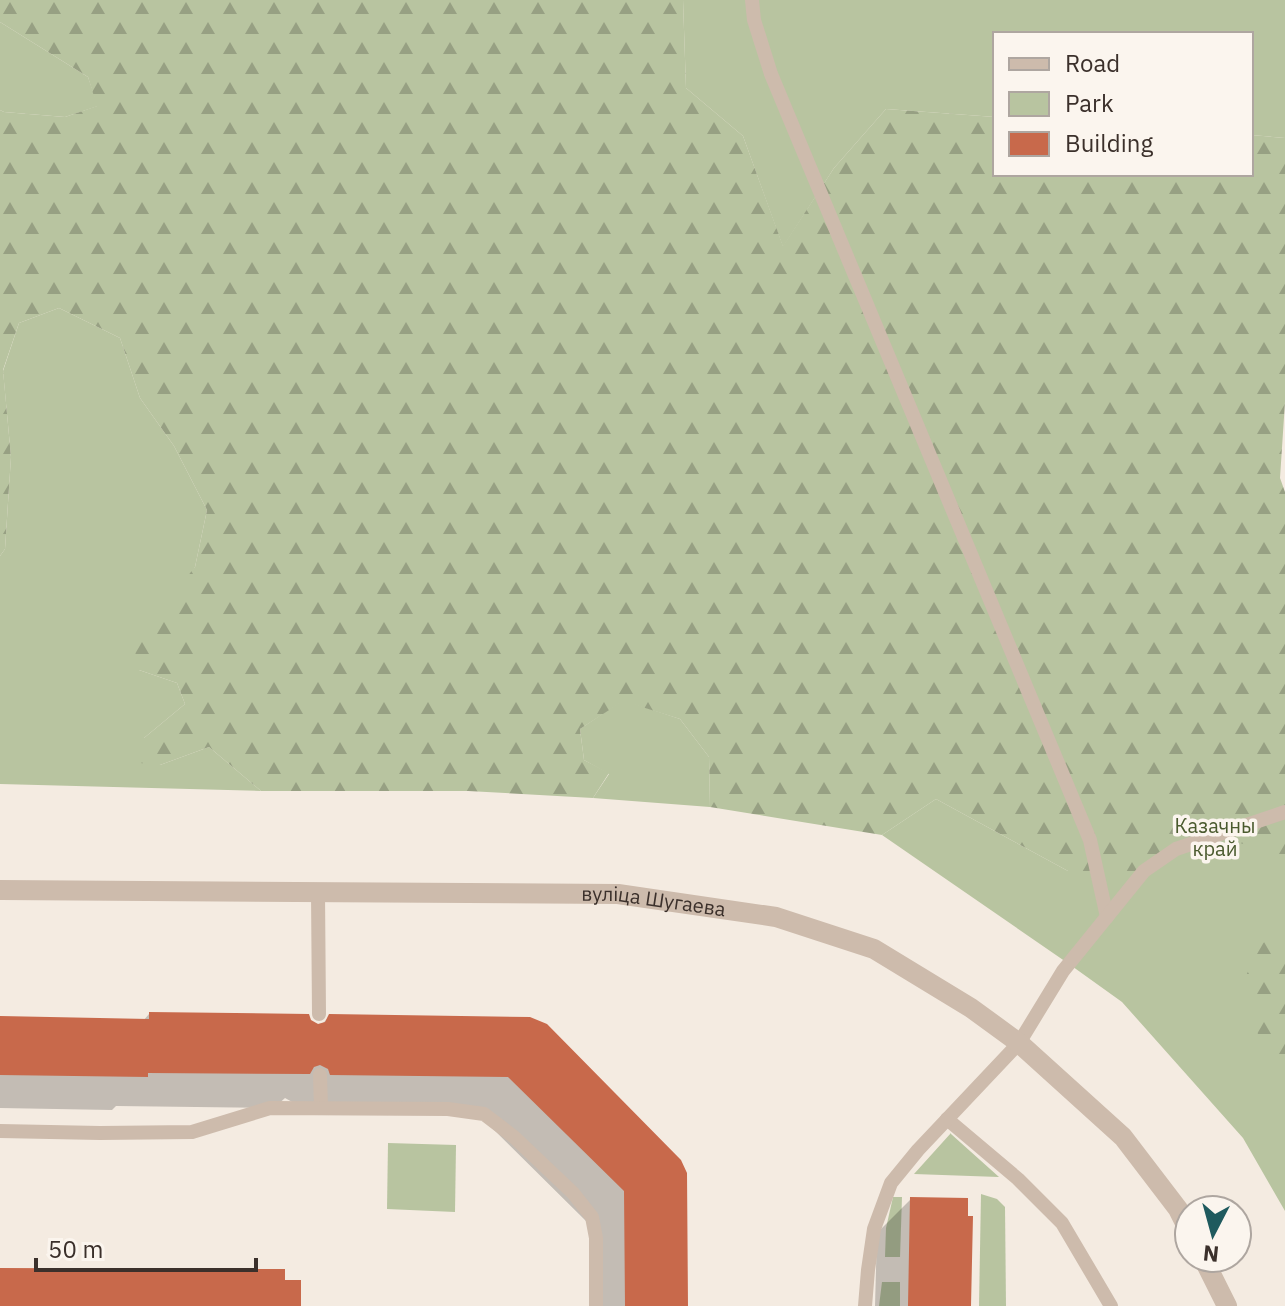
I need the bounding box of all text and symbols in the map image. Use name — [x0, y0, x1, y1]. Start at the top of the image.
legend — [993, 32, 1253, 176]
text: Road — [1065, 47, 1120, 79]
text: Park — [1065, 87, 1114, 119]
text: Building — [1065, 127, 1153, 159]
park label: Казачны край — [1174, 812, 1256, 862]
street label: вуліца Шугаева — [581, 880, 728, 923]
north arrow — [1173, 1194, 1253, 1274]
scale bar — [36, 1222, 256, 1272]
text: 50 m — [48, 1233, 103, 1265]
text: N — [1201, 1239, 1220, 1270]

